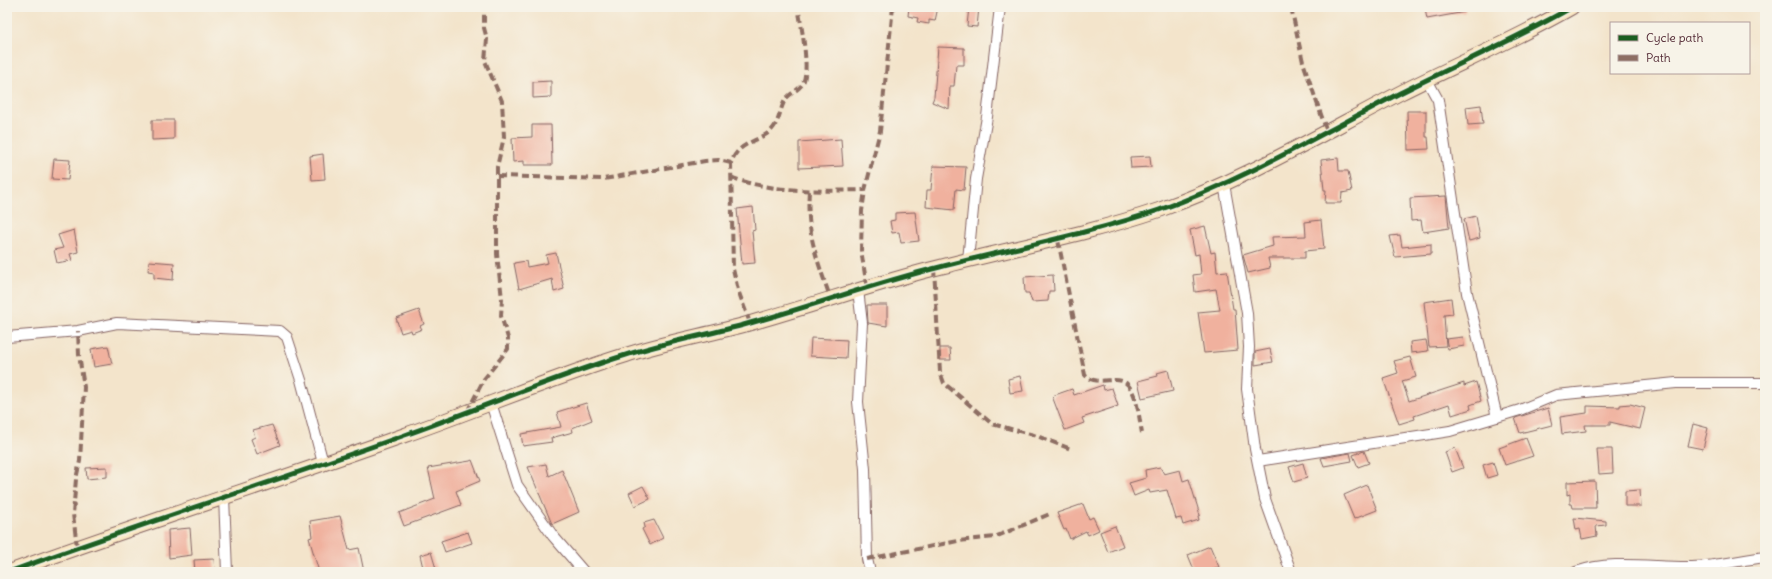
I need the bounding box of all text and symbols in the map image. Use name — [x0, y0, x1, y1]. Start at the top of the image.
legend — [1610, 22, 1750, 74]
text: Cycle path — [1646, 30, 1703, 45]
text: Path — [1646, 50, 1671, 65]

